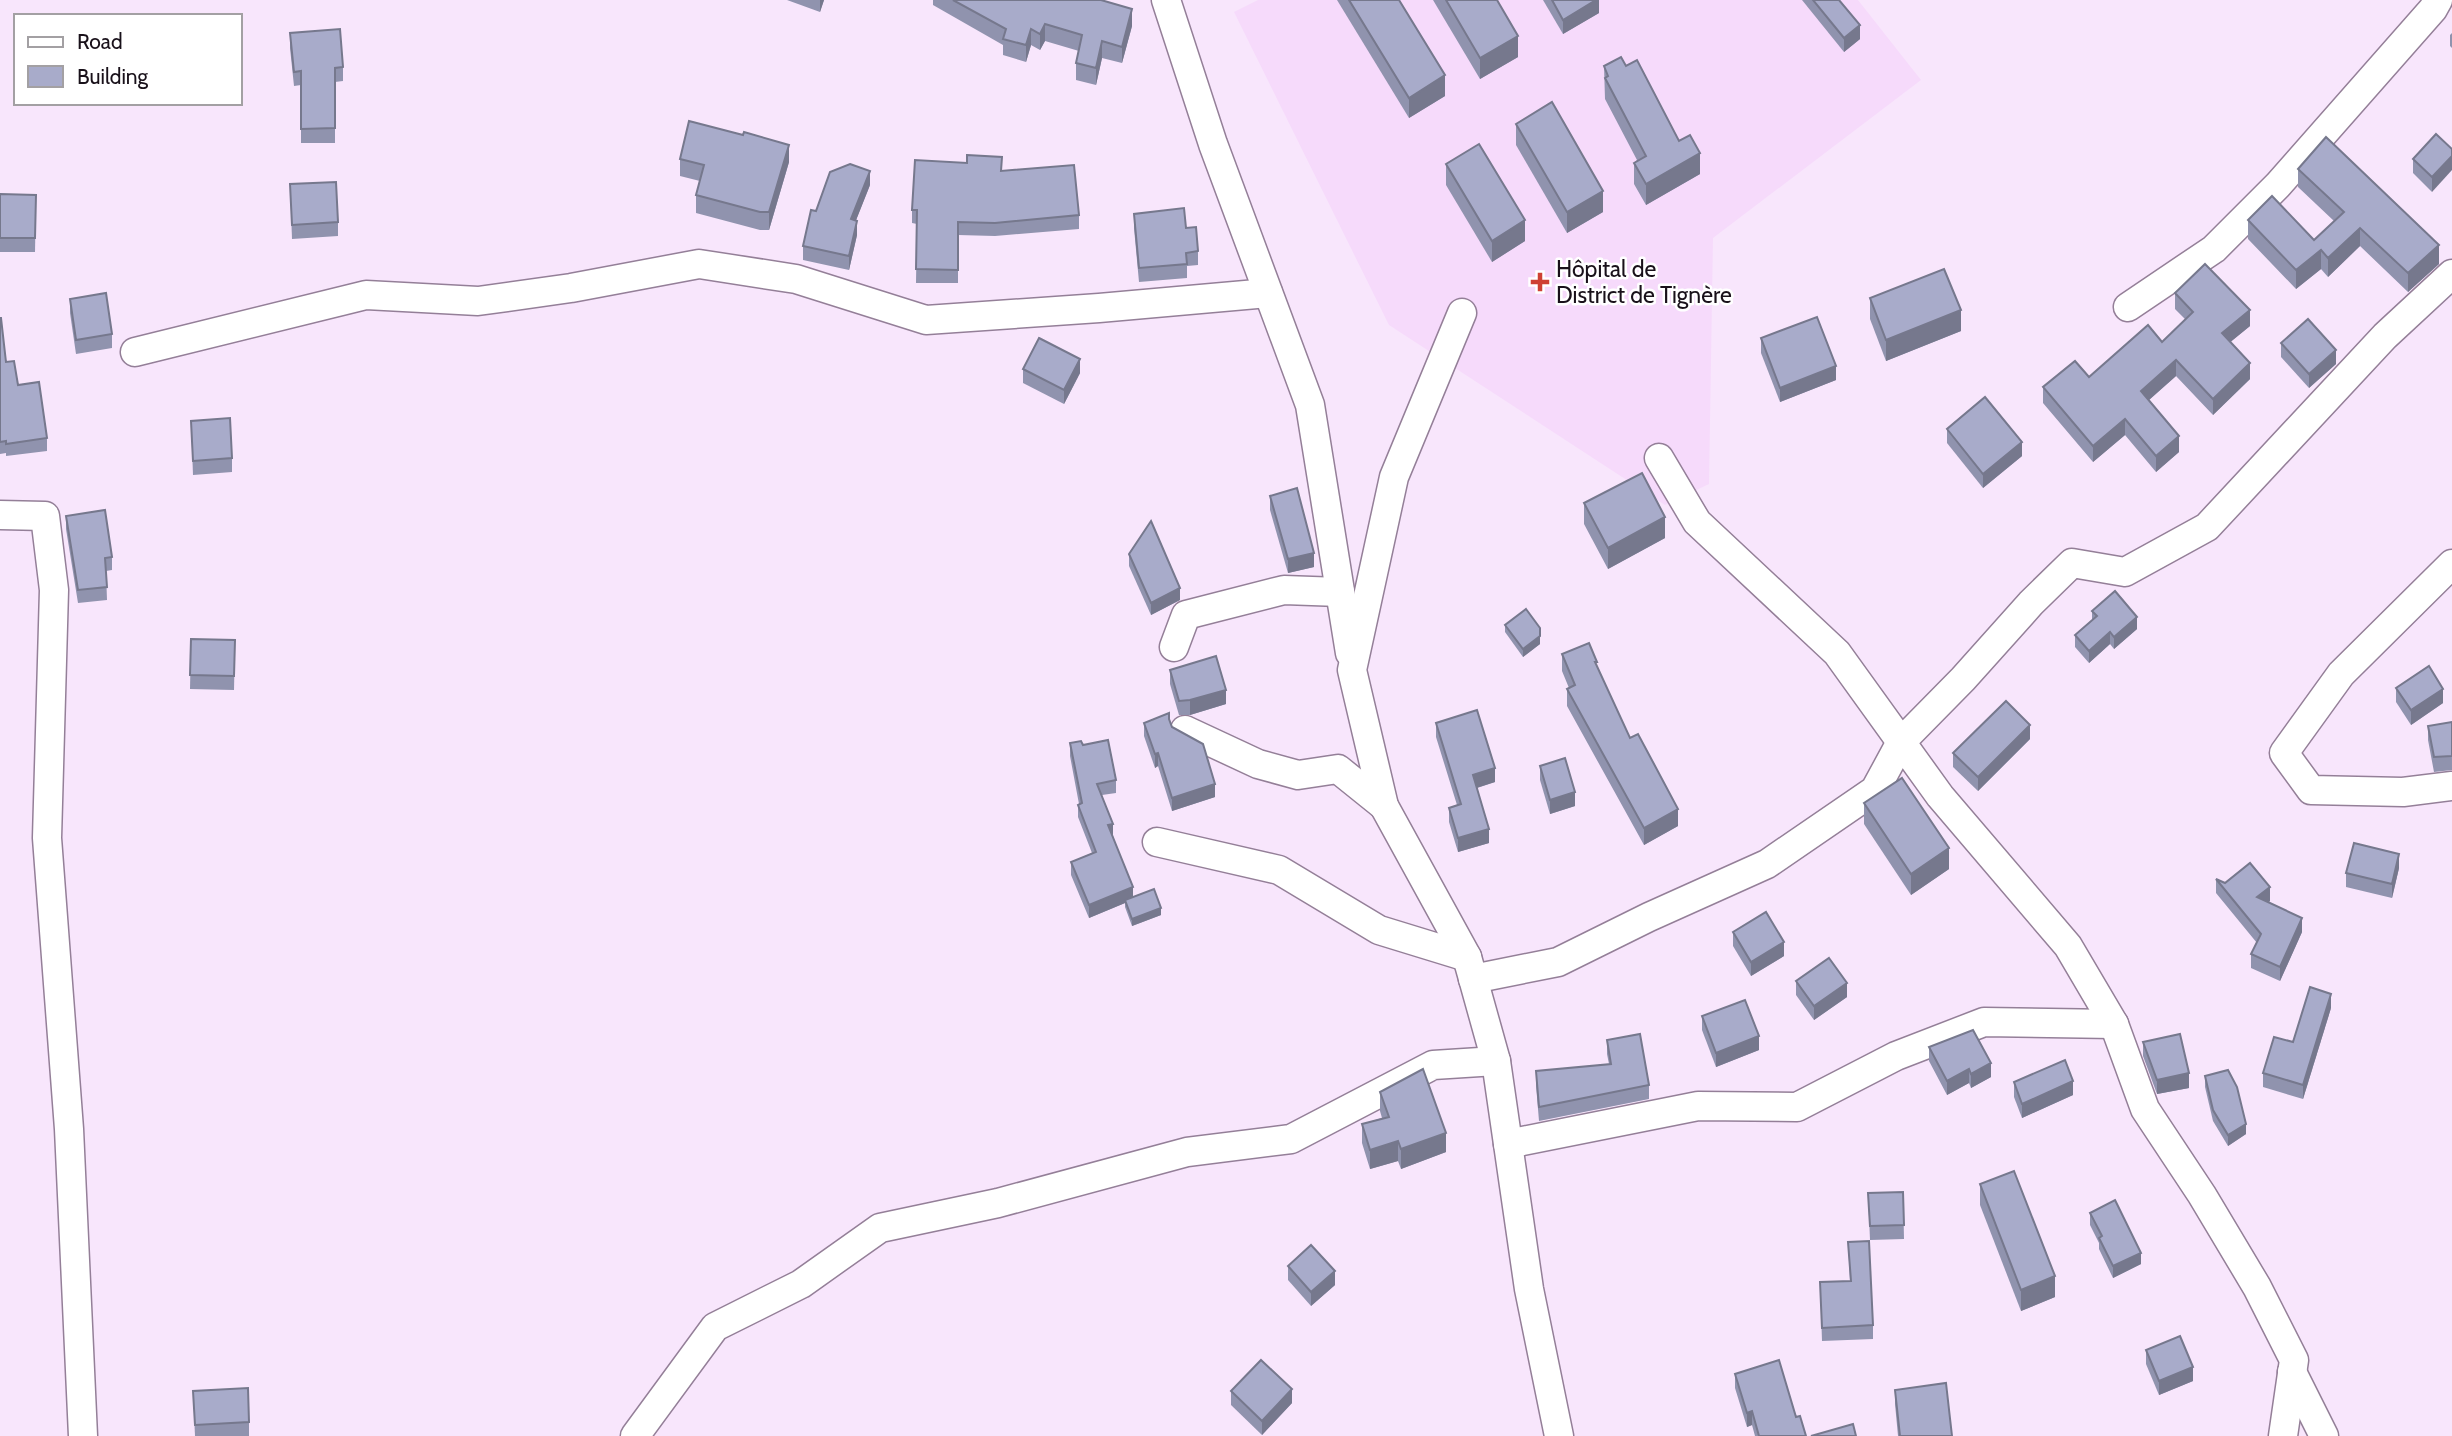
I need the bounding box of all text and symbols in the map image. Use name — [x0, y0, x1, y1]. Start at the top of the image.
legend — [14, 14, 242, 105]
text: Road — [77, 29, 123, 54]
text: Building — [77, 64, 149, 89]
place label: Hôpital de District de Tignère — [1556, 255, 1732, 309]
marker: Hôpital de District de Tignère — [1530, 272, 1550, 292]

